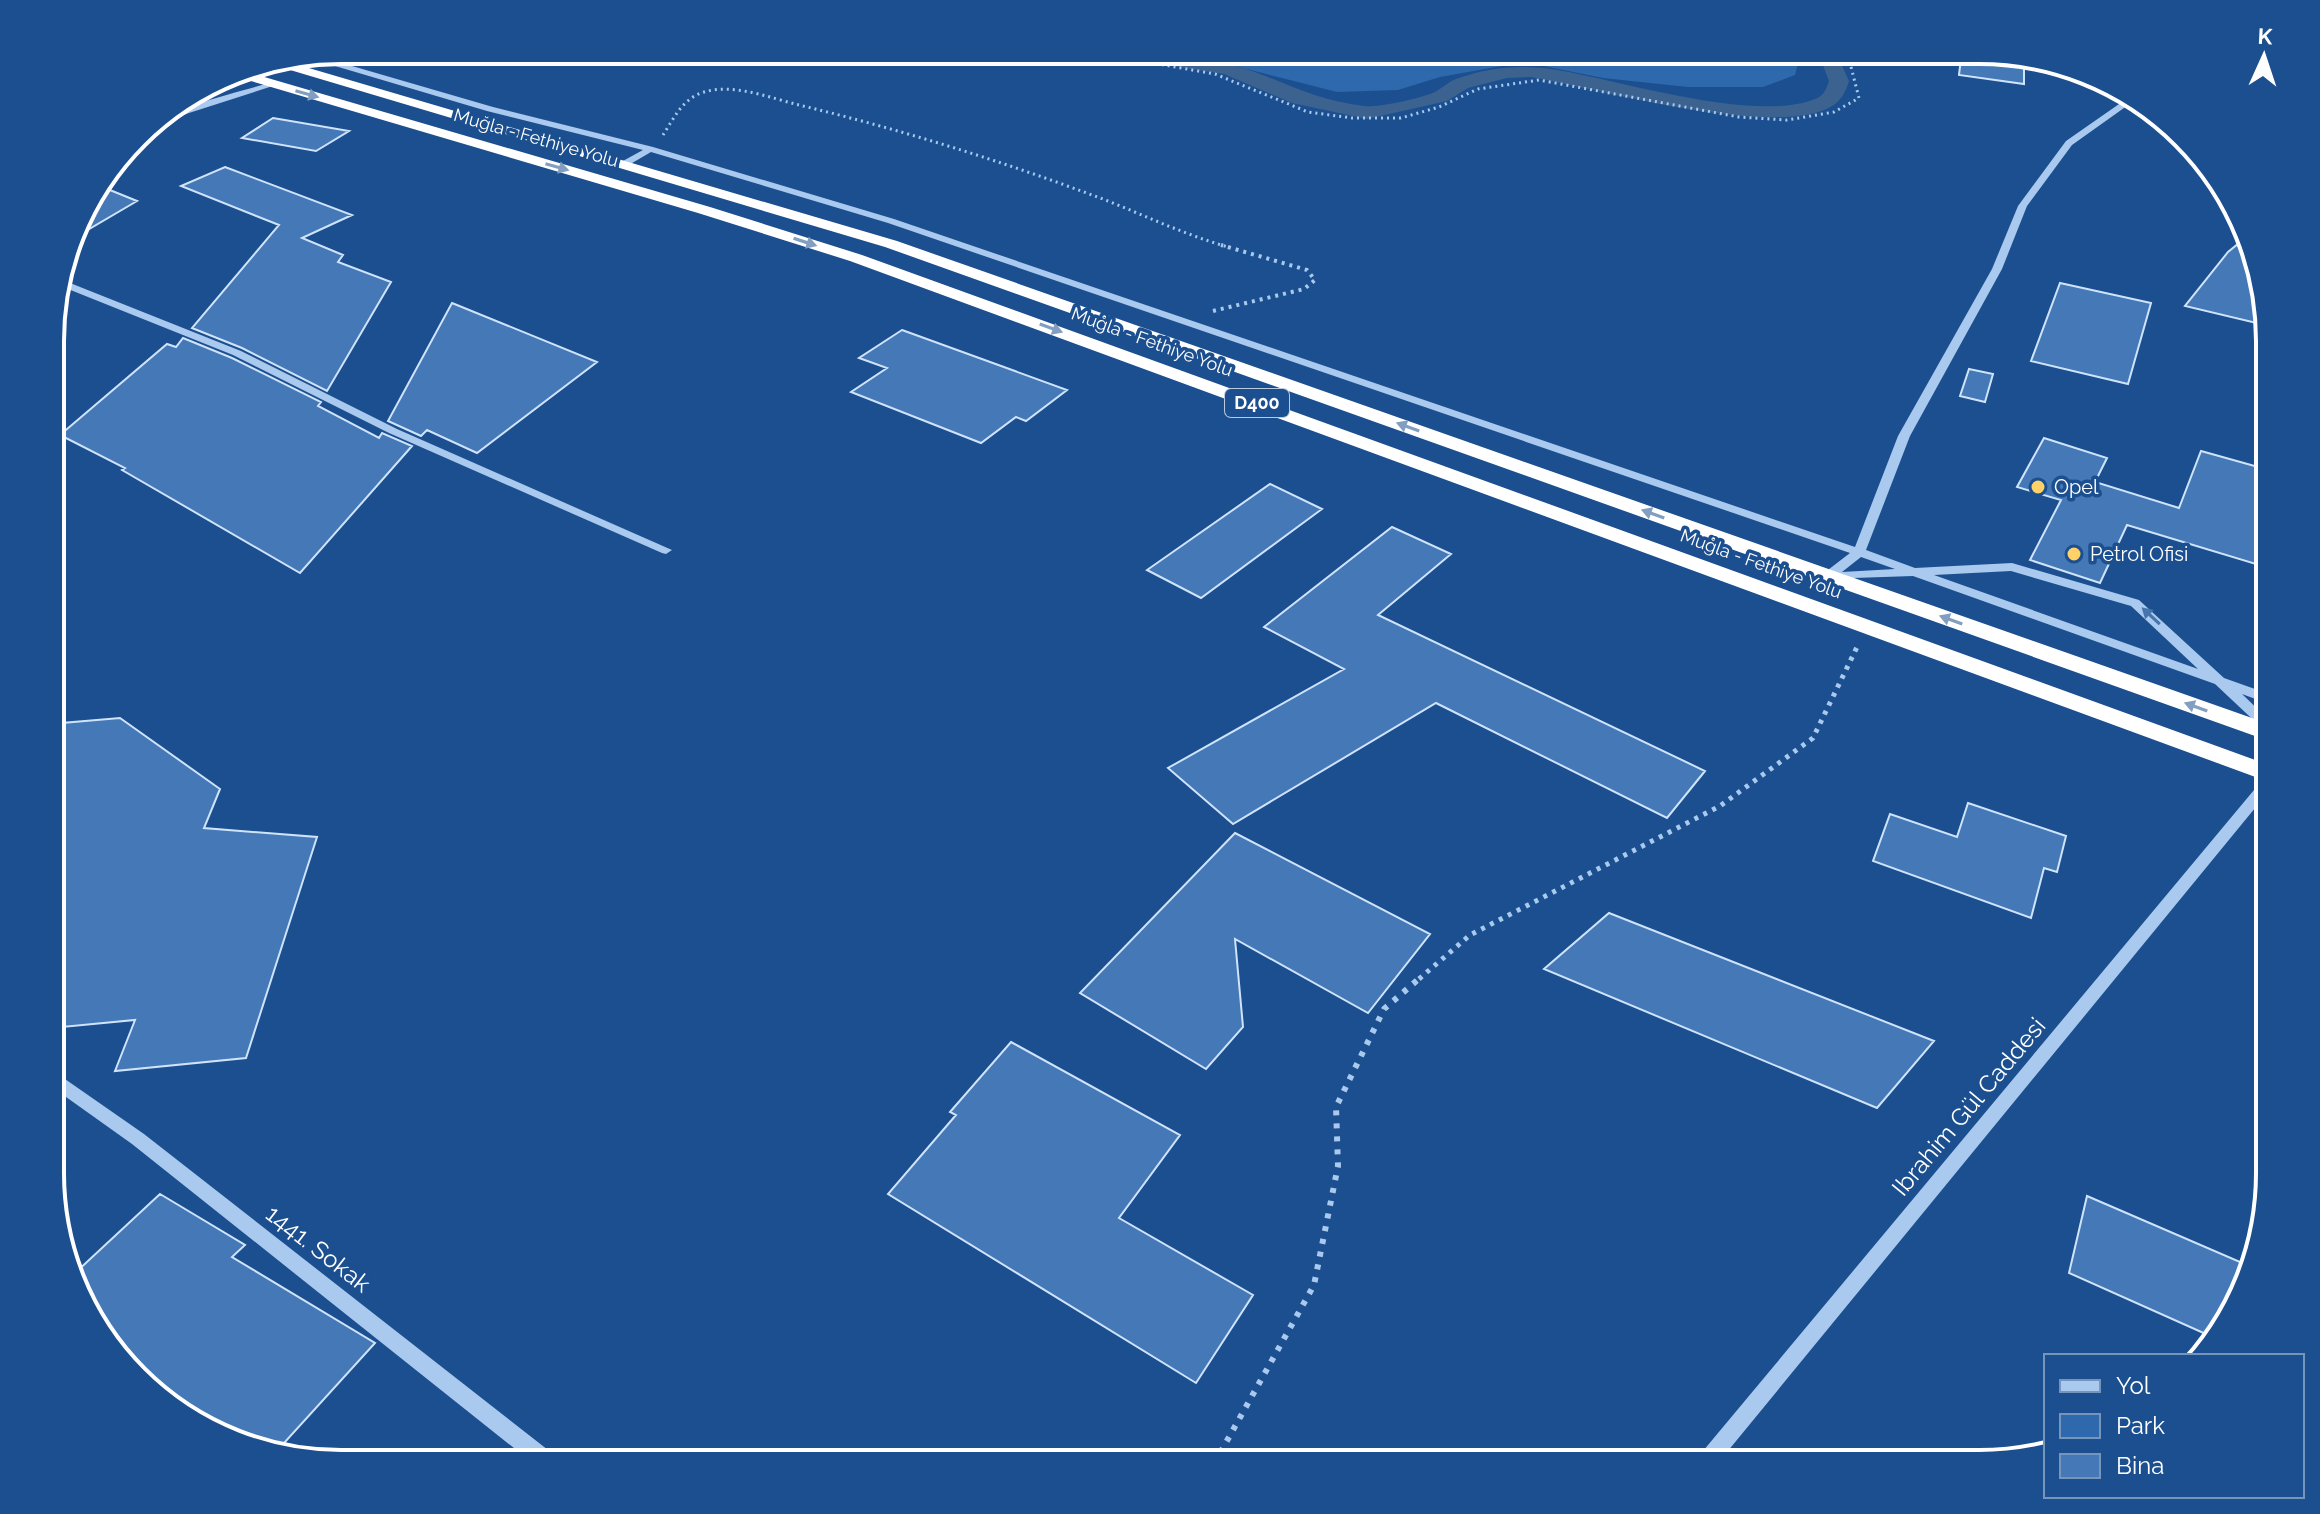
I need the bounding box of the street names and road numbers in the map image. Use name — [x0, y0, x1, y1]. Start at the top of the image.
street label: Muğla - Fethiye Yolu — [451, 104, 621, 171]
street label: Muğla - Fethiye Yolu — [1069, 303, 1236, 381]
road number: D400 — [1225, 389, 1289, 417]
street label: Muğla - Fethiye Yolu — [1678, 525, 1845, 603]
street label: Ibrahim Gül Caddesi — [1886, 1012, 2051, 1202]
street label: 1441. Sokak — [260, 1199, 377, 1299]

